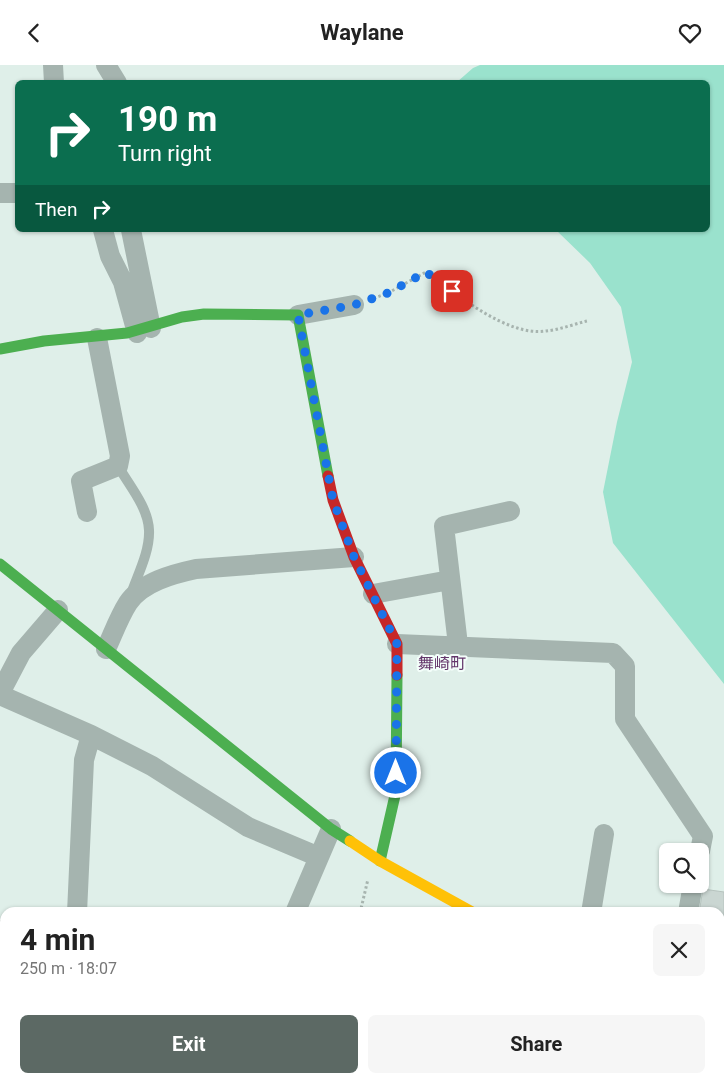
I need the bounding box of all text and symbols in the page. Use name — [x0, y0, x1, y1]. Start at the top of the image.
icon: back — [20, 19, 48, 47]
icon: heart — [676, 19, 704, 47]
text: Waylane — [320, 20, 404, 45]
text: 190 m — [118, 99, 217, 140]
icon: right — [35, 100, 100, 165]
text: Turn right — [118, 141, 212, 166]
icon: right — [87, 195, 115, 223]
text: Then — [35, 198, 77, 221]
pin — [431, 270, 473, 312]
icon: arrive — [438, 277, 466, 305]
district label: 舞崎町 — [418, 654, 466, 673]
position arrow — [369, 746, 421, 798]
map controls — [659, 843, 709, 893]
button: search — [659, 843, 709, 893]
text: 4 min — [20, 922, 95, 957]
button: close — [653, 924, 705, 976]
text: 250 m · 18:07 — [20, 959, 117, 978]
button: Exit — [20, 1015, 358, 1073]
button: Share — [368, 1015, 705, 1073]

